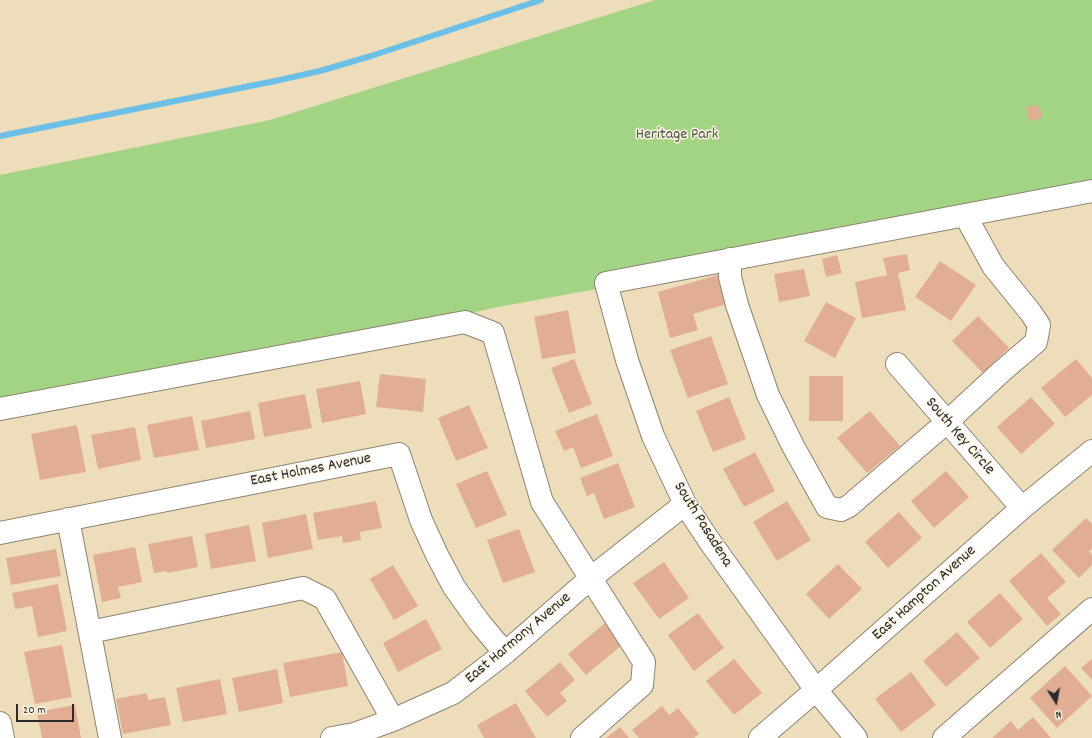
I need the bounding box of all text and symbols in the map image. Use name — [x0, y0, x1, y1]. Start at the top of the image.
park label: Heritage Park — [636, 126, 718, 146]
street label: South Key Circle — [920, 394, 998, 480]
street label: East Holmes Avenue — [249, 450, 373, 492]
street label: South Pasadena — [668, 479, 736, 571]
street label: East Hampton Avenue — [869, 542, 981, 646]
street label: East Harmony Avenue — [462, 589, 576, 689]
north arrow — [1036, 682, 1076, 722]
scale bar — [18, 696, 76, 722]
text: 20 m — [23, 702, 46, 719]
text: N — [1054, 705, 1062, 722]

